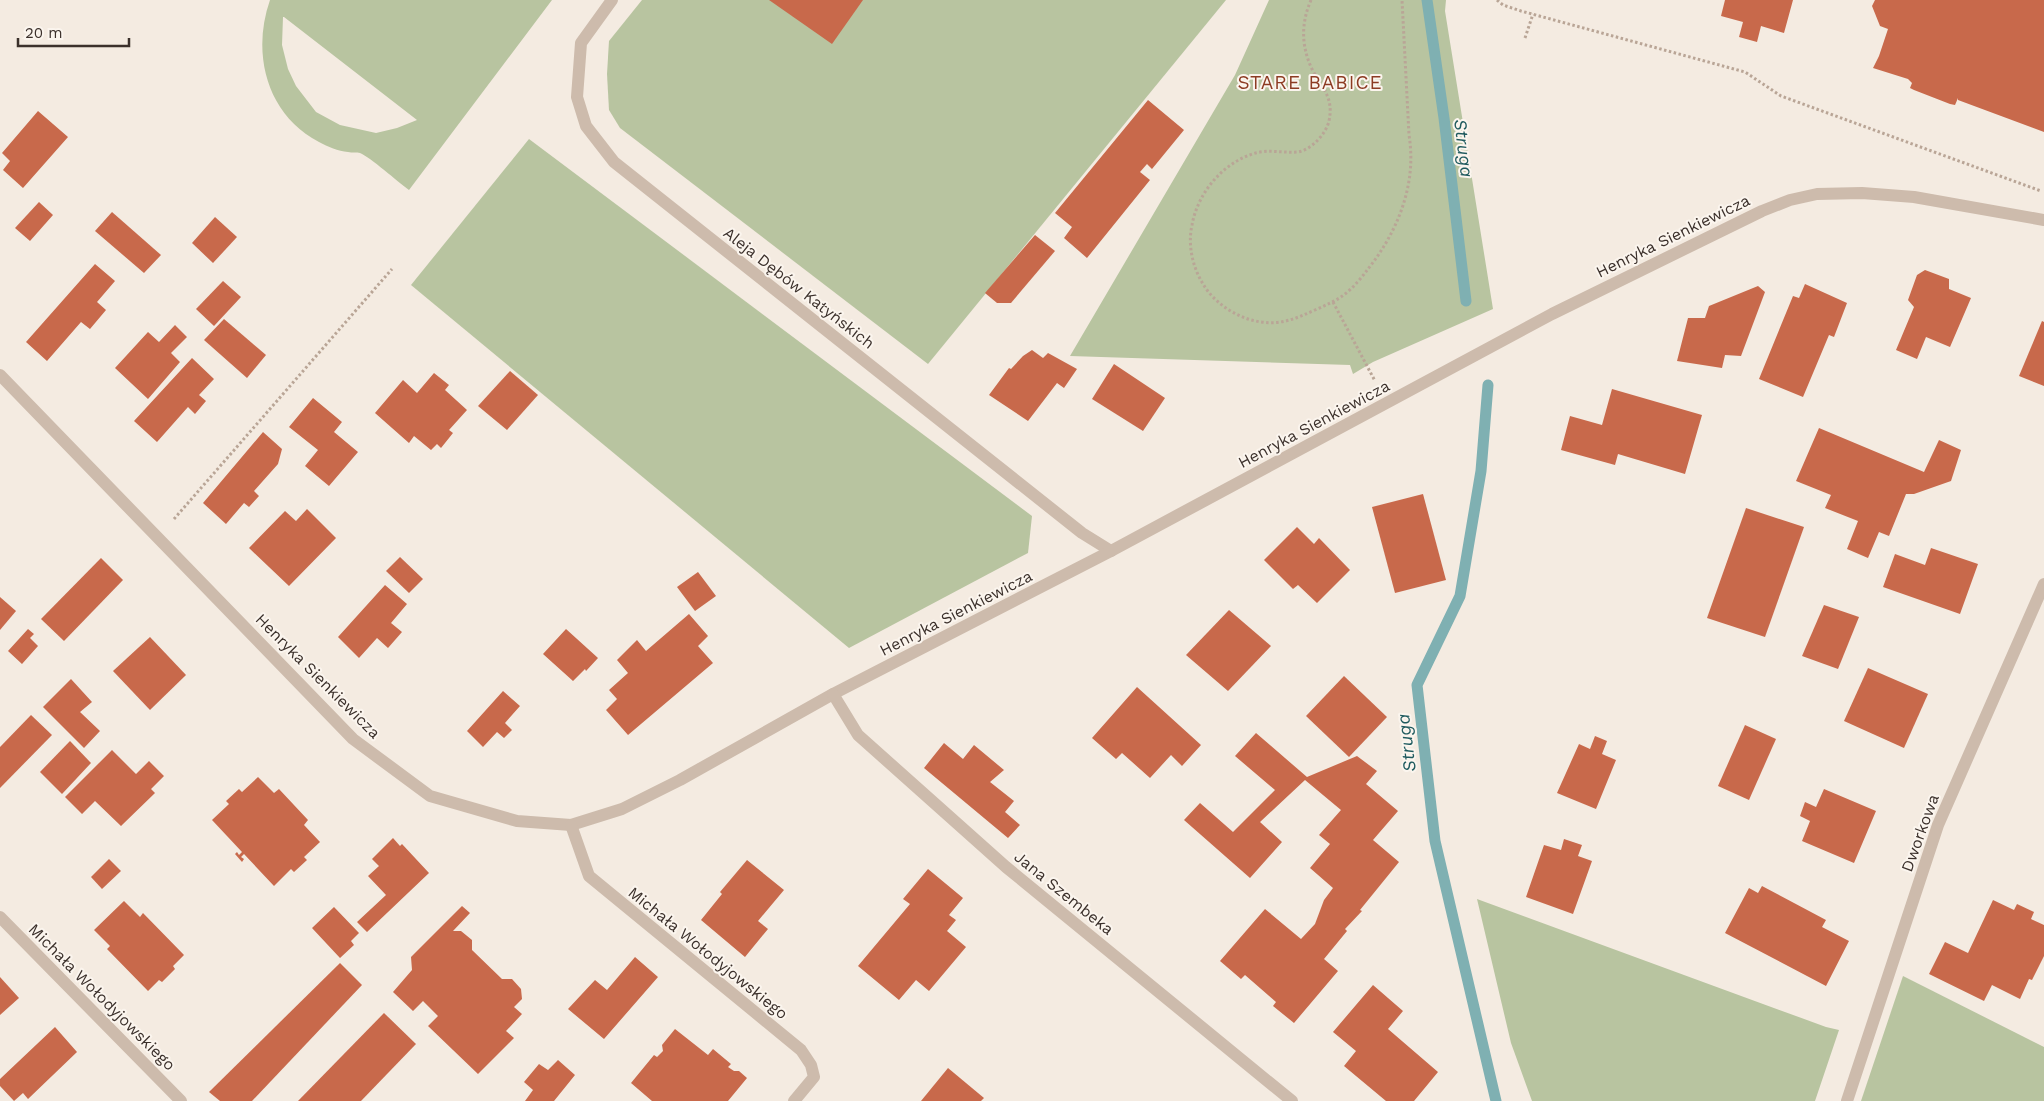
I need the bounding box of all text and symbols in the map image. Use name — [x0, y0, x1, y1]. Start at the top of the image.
scale bar — [18, 15, 129, 47]
text: 20 m — [25, 24, 63, 42]
district label: STARE BABICE — [1237, 71, 1383, 94]
water label: Struga — [1450, 118, 1478, 178]
street label: Henryka Sienkiewicza — [1593, 190, 1753, 282]
street label: Aleja Dębów Katyńskich — [720, 223, 878, 353]
street label: Henryka Sienkiewicza — [1235, 376, 1393, 472]
street label: Henryka Sienkiewicza — [877, 566, 1035, 660]
street label: Henryka Sienkiewicza — [252, 610, 384, 742]
water label: Struga — [1392, 713, 1420, 773]
street label: Dworkowa — [1897, 792, 1943, 874]
street label: Jana Szembeka — [1011, 847, 1117, 939]
street label: Michała Wołodyjowskiego — [624, 883, 792, 1023]
street label: Michała Wołodyjowskiego — [25, 920, 179, 1074]

